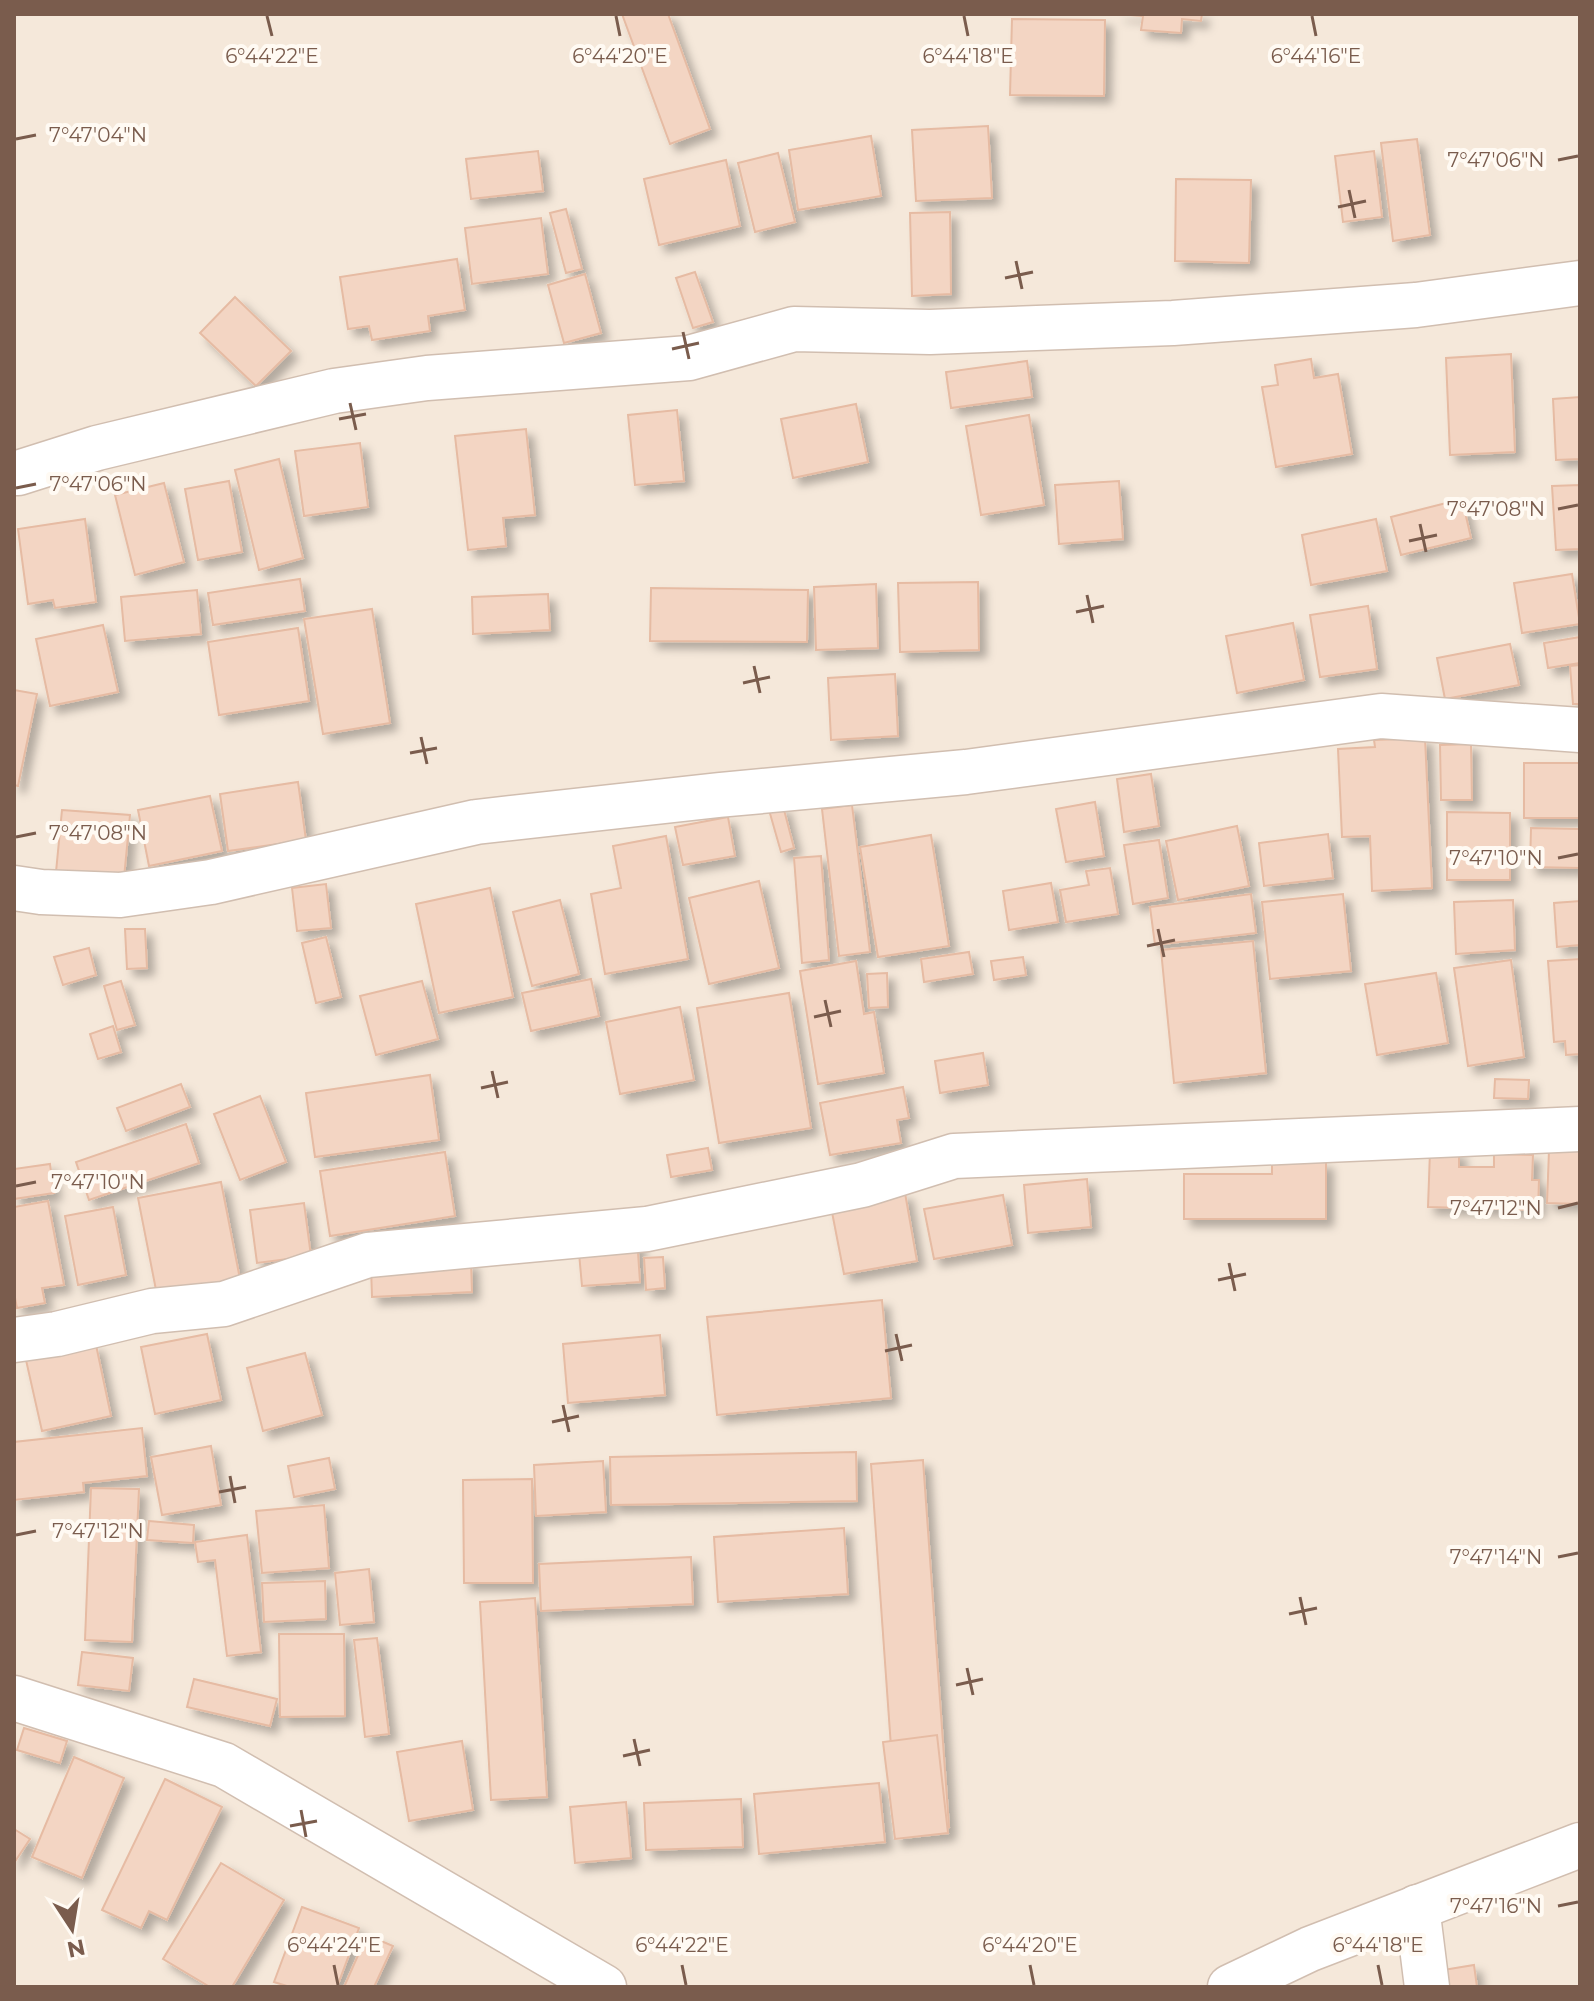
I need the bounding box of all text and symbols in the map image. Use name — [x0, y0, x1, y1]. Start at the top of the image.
text: 6°44'22"E — [225, 44, 319, 68]
text: 6°44'20"E — [572, 44, 668, 68]
text: 6°44'18"E — [922, 44, 1014, 68]
text: 6°44'16"E — [1271, 44, 1361, 68]
text: 7°47'04"N — [49, 123, 147, 147]
text: 7°47'06"N — [1447, 148, 1545, 172]
text: 7°47'06"N — [49, 472, 147, 496]
text: 7°47'08"N — [1447, 497, 1545, 521]
text: 7°47'08"N — [49, 821, 147, 845]
text: 7°47'10"N — [1449, 846, 1543, 870]
text: 7°47'10"N — [51, 1170, 145, 1194]
text: 7°47'12"N — [1450, 1196, 1542, 1220]
text: 7°47'12"N — [52, 1519, 144, 1543]
text: 7°47'14"N — [1450, 1545, 1542, 1569]
north arrow — [32, 1889, 112, 1969]
text: 7°47'16"N — [1450, 1894, 1542, 1918]
text: N — [65, 1933, 88, 1963]
text: 6°44'24"E — [287, 1933, 381, 1957]
text: 6°44'22"E — [635, 1933, 729, 1957]
text: 6°44'20"E — [982, 1933, 1078, 1957]
text: 6°44'18"E — [1332, 1933, 1424, 1957]

